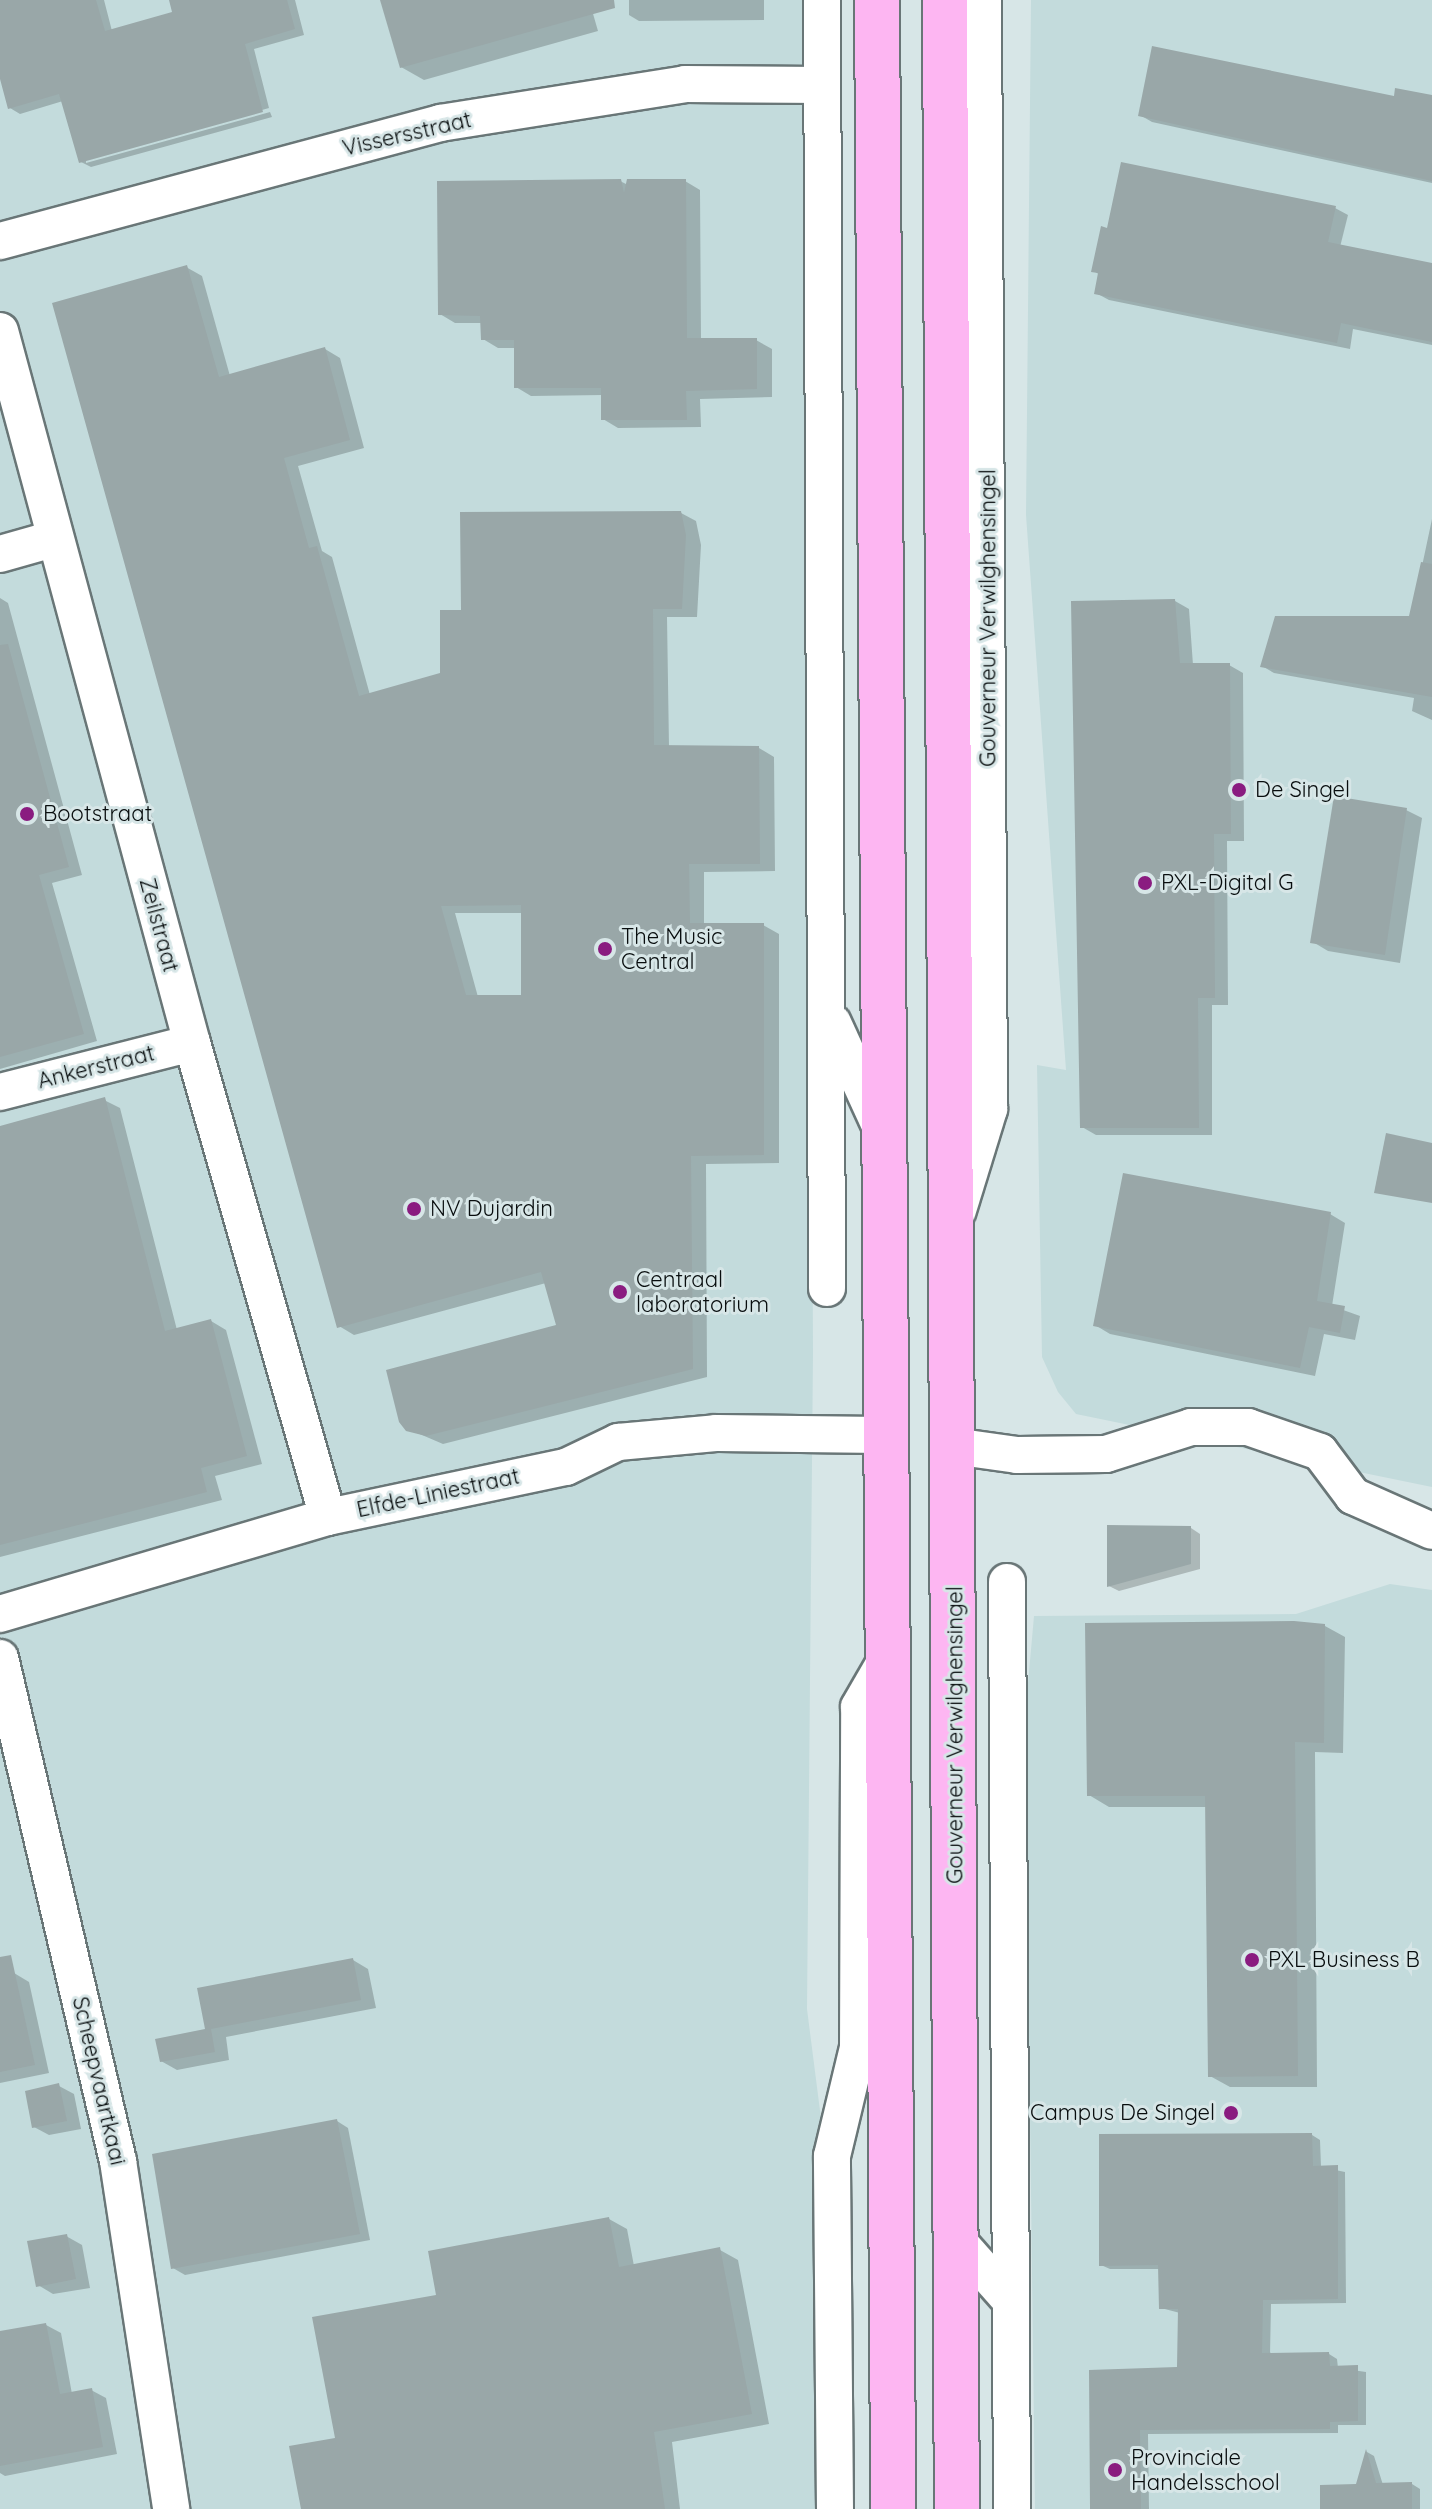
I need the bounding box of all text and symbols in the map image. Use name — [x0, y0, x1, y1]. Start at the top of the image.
street label: Vissersstraat — [340, 106, 474, 162]
street label: Gouverneur Verwilghensingel — [975, 469, 1001, 767]
place label: De Singel — [1255, 777, 1350, 803]
marker: De Singel — [1230, 781, 1248, 799]
place label: Bootstraat — [43, 801, 152, 827]
marker: Bootstraat — [18, 805, 36, 823]
place label: PXL-Digital G — [1161, 870, 1294, 896]
marker: PXL-Digital G — [1136, 874, 1154, 892]
street label: Zeilstraat — [134, 875, 184, 975]
place label: The Music Central — [621, 923, 722, 974]
marker: The Music Central — [596, 940, 614, 958]
street label: Ankerstraat — [35, 1040, 157, 1094]
place label: NV Dujardin — [430, 1196, 553, 1222]
marker: NV Dujardin — [405, 1200, 423, 1218]
place label: Centraal laboratorium — [636, 1266, 769, 1318]
marker: Centraal laboratorium — [611, 1283, 629, 1301]
street label: Elfde-Liniestraat — [354, 1463, 522, 1523]
street label: Gouverneur Verwilghensingel — [942, 1586, 968, 1884]
place label: PXL Business B — [1268, 1947, 1420, 1973]
marker: PXL Business B — [1243, 1951, 1261, 1969]
street label: Scheepvaartkaai — [67, 1994, 131, 2168]
place label: Campus De Singel — [1030, 2100, 1215, 2126]
marker: Campus De Singel — [1222, 2104, 1240, 2122]
place label: Provinciale Handelsschool — [1131, 2444, 1280, 2496]
marker: Provinciale Handelsschool — [1106, 2461, 1124, 2479]

